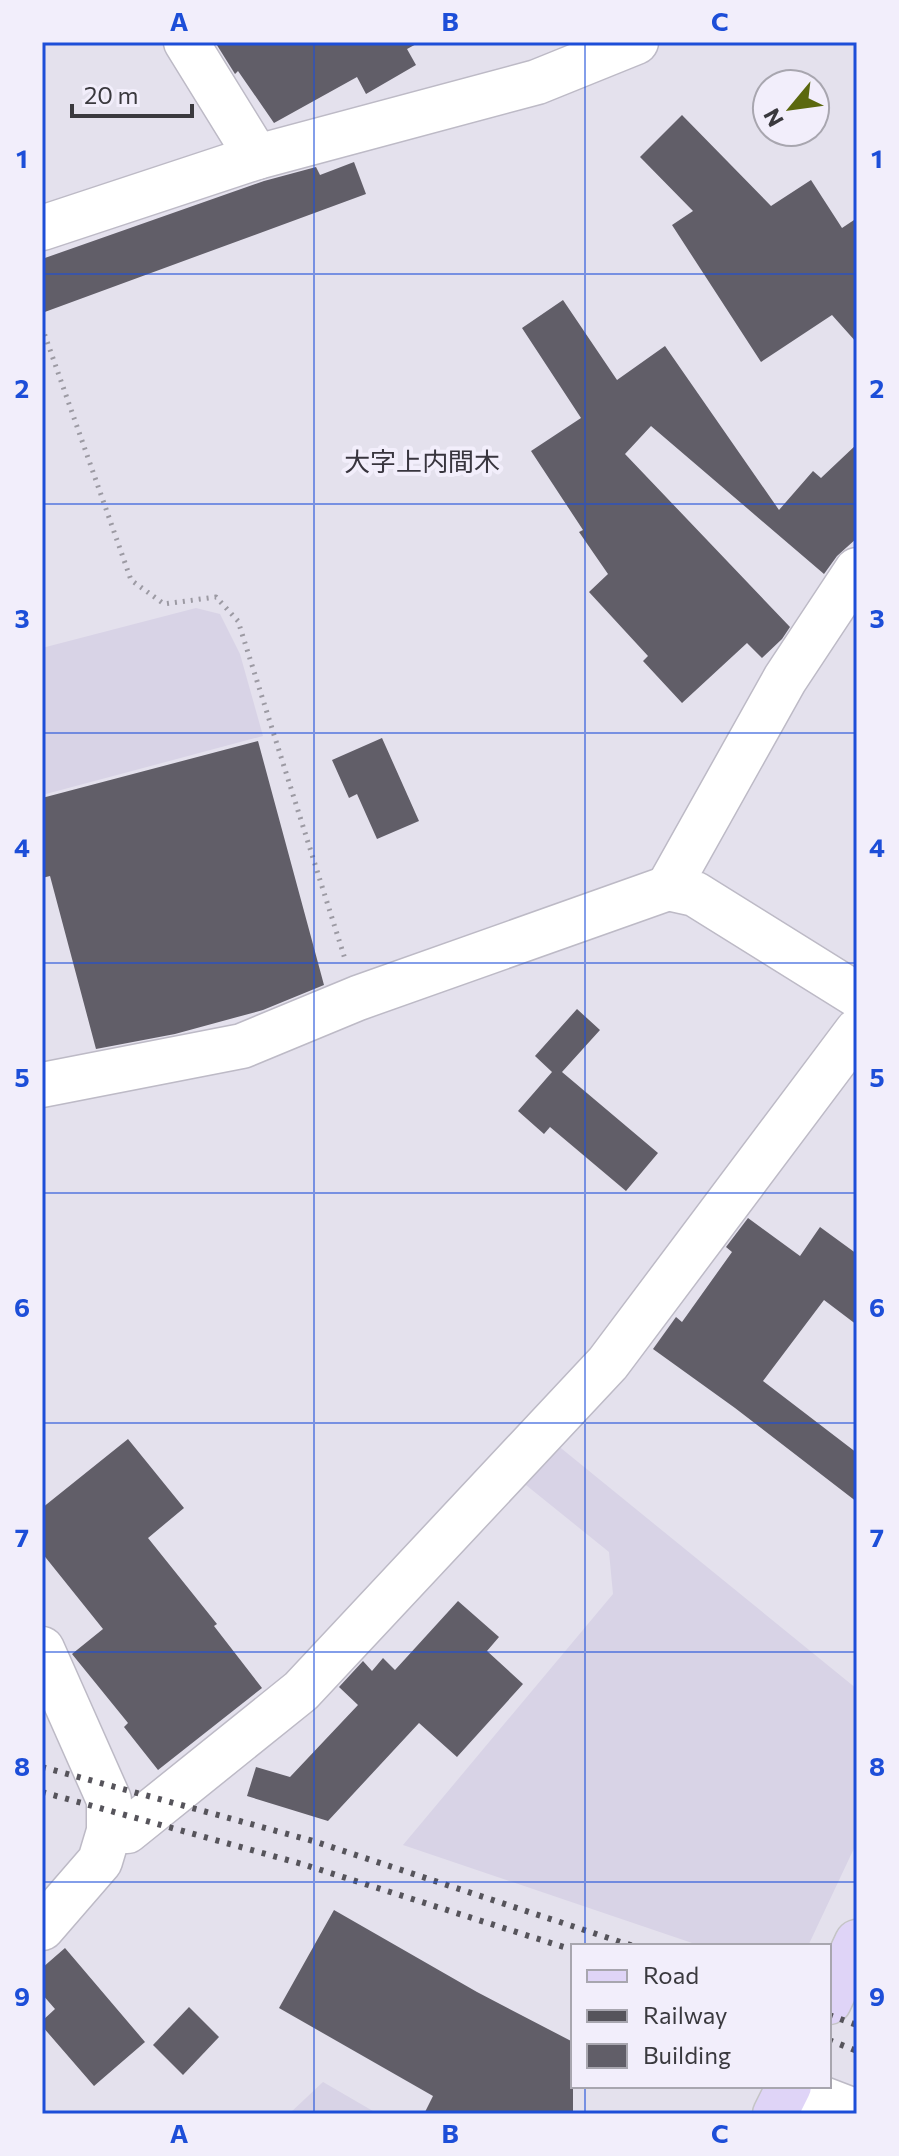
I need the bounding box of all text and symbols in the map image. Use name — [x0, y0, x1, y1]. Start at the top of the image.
text: A — [170, 5, 189, 36]
text: B — [441, 5, 459, 36]
text: C — [711, 5, 729, 36]
scale bar — [72, 68, 192, 118]
north arrow — [751, 68, 831, 148]
text: 20 m — [84, 80, 138, 109]
text: N — [757, 104, 789, 132]
text: 1 — [16, 142, 28, 173]
text: 1 — [871, 142, 883, 173]
text: 2 — [15, 372, 29, 403]
text: 2 — [870, 372, 884, 403]
district label: 大字上内間木 — [344, 445, 500, 476]
text: 3 — [14, 602, 30, 633]
text: 3 — [869, 602, 885, 633]
text: 4 — [14, 831, 30, 862]
text: 4 — [869, 831, 885, 862]
text: 5 — [14, 1061, 30, 1092]
text: 5 — [869, 1061, 885, 1092]
text: 6 — [14, 1291, 30, 1322]
text: 6 — [869, 1291, 885, 1322]
text: 7 — [15, 1521, 29, 1552]
text: 7 — [870, 1521, 884, 1552]
text: 8 — [14, 1750, 30, 1781]
text: 8 — [869, 1750, 885, 1781]
legend — [571, 1944, 831, 2088]
text: Road — [643, 1960, 699, 1989]
text: 9 — [14, 1980, 30, 2011]
text: 9 — [869, 1980, 885, 2011]
text: Railway — [643, 2000, 728, 2029]
text: Building — [643, 2040, 731, 2069]
text: A — [170, 2117, 189, 2148]
text: B — [441, 2117, 459, 2148]
text: C — [711, 2117, 729, 2148]

